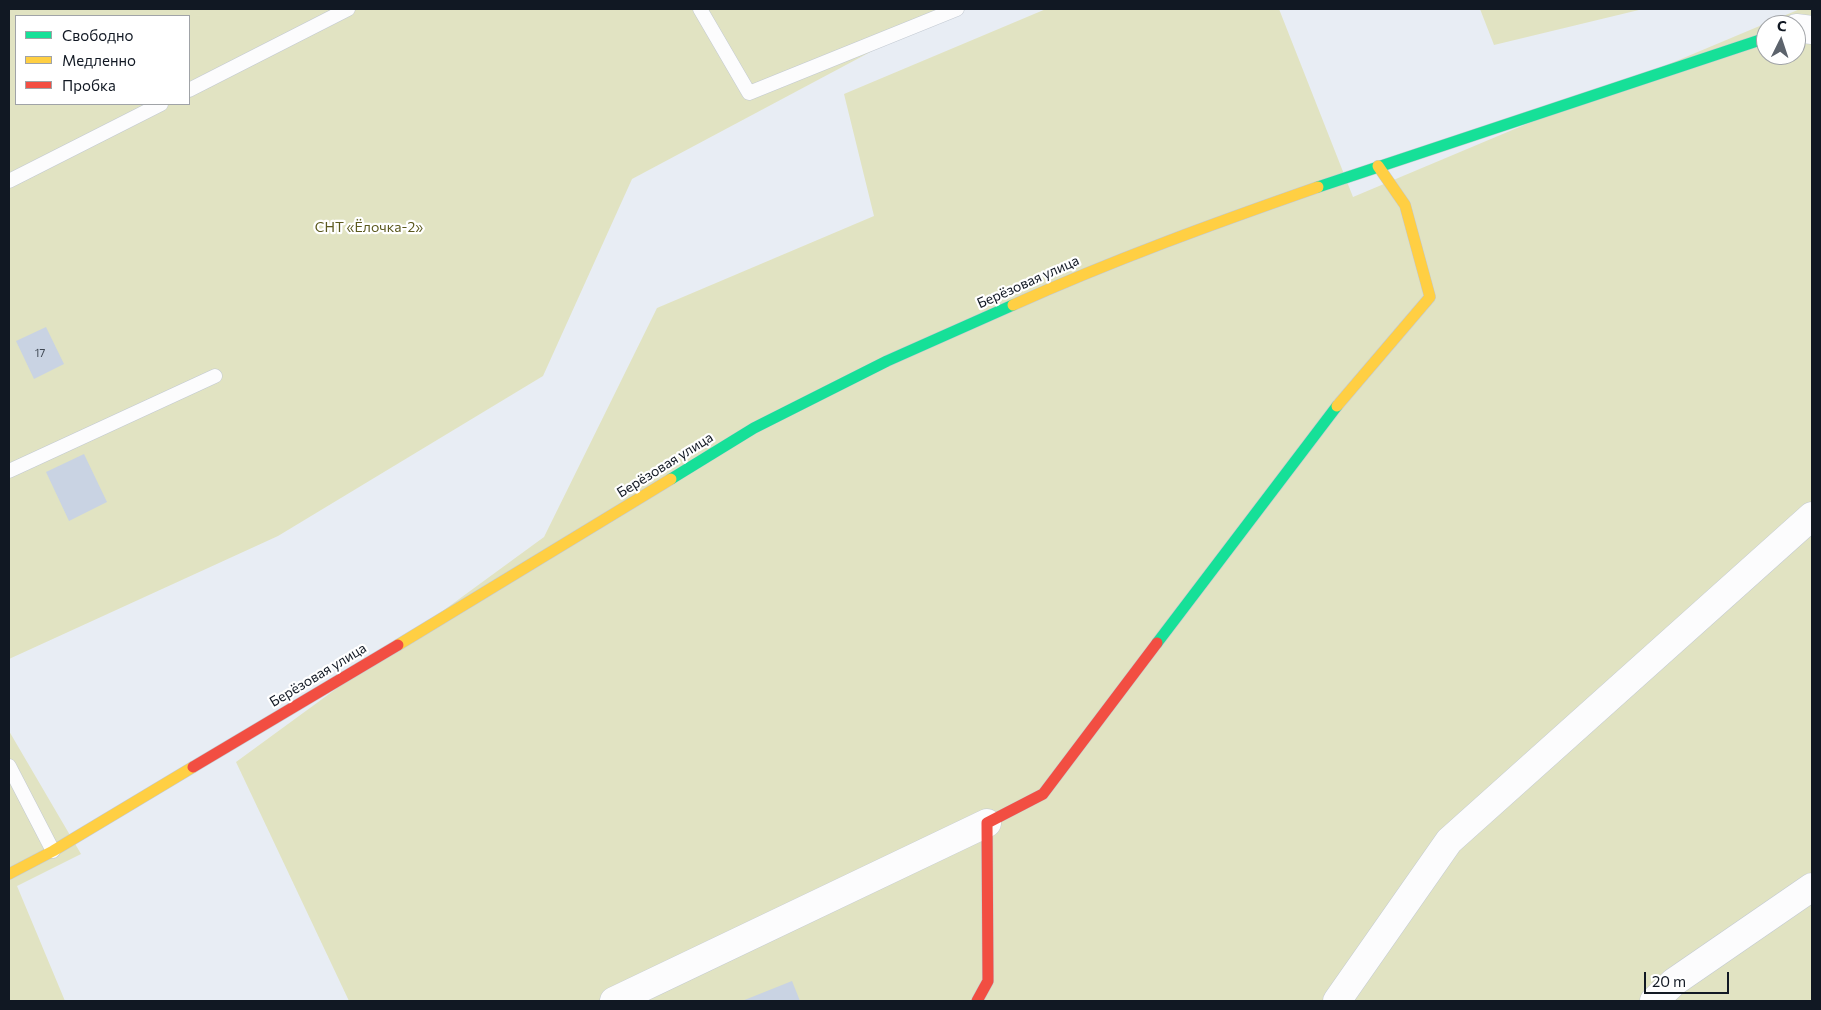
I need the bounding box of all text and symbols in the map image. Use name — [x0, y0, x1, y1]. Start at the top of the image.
legend — [15, 15, 190, 105]
north arrow — [1756, 15, 1806, 65]
text: С — [1777, 17, 1787, 34]
text: Свободно — [62, 26, 133, 44]
text: Медленно — [62, 51, 136, 69]
text: Пробка — [62, 76, 116, 94]
park label: СНТ «Ёлочка-2» — [315, 219, 423, 235]
street label: Берёзовая улица — [974, 252, 1082, 312]
house number: 17 — [35, 346, 45, 360]
street label: Берёзовая улица — [614, 429, 716, 501]
street label: Берёзовая улица — [267, 640, 369, 710]
scale bar — [1646, 962, 1731, 994]
text: 20 m — [1652, 972, 1686, 990]

